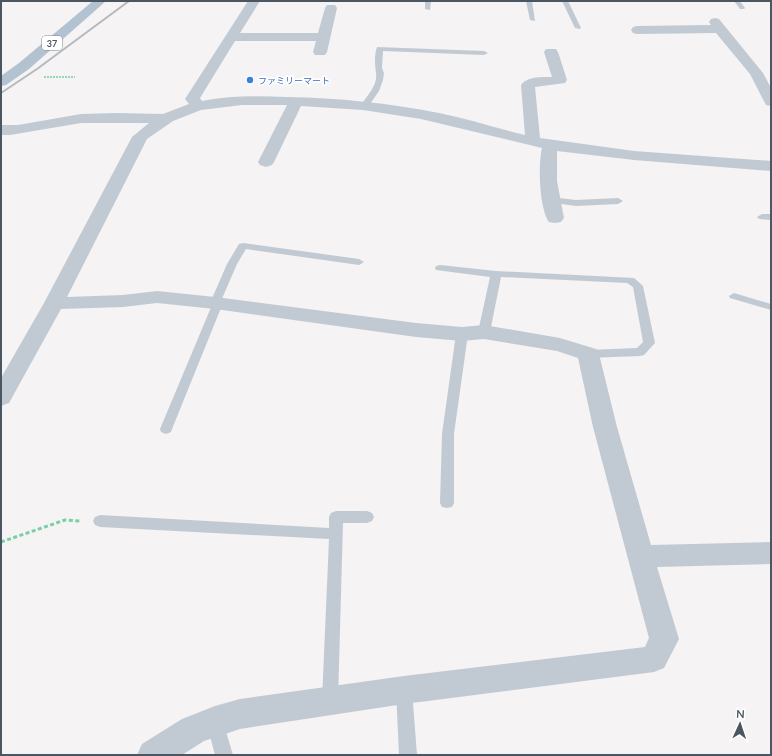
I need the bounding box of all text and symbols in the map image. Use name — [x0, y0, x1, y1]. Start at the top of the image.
road number: 37 — [42, 36, 62, 50]
marker: ファミリーマート — [245, 75, 255, 85]
place label: ファミリーマート — [258, 75, 330, 86]
north arrow — [720, 704, 760, 744]
text: N — [736, 707, 745, 720]

